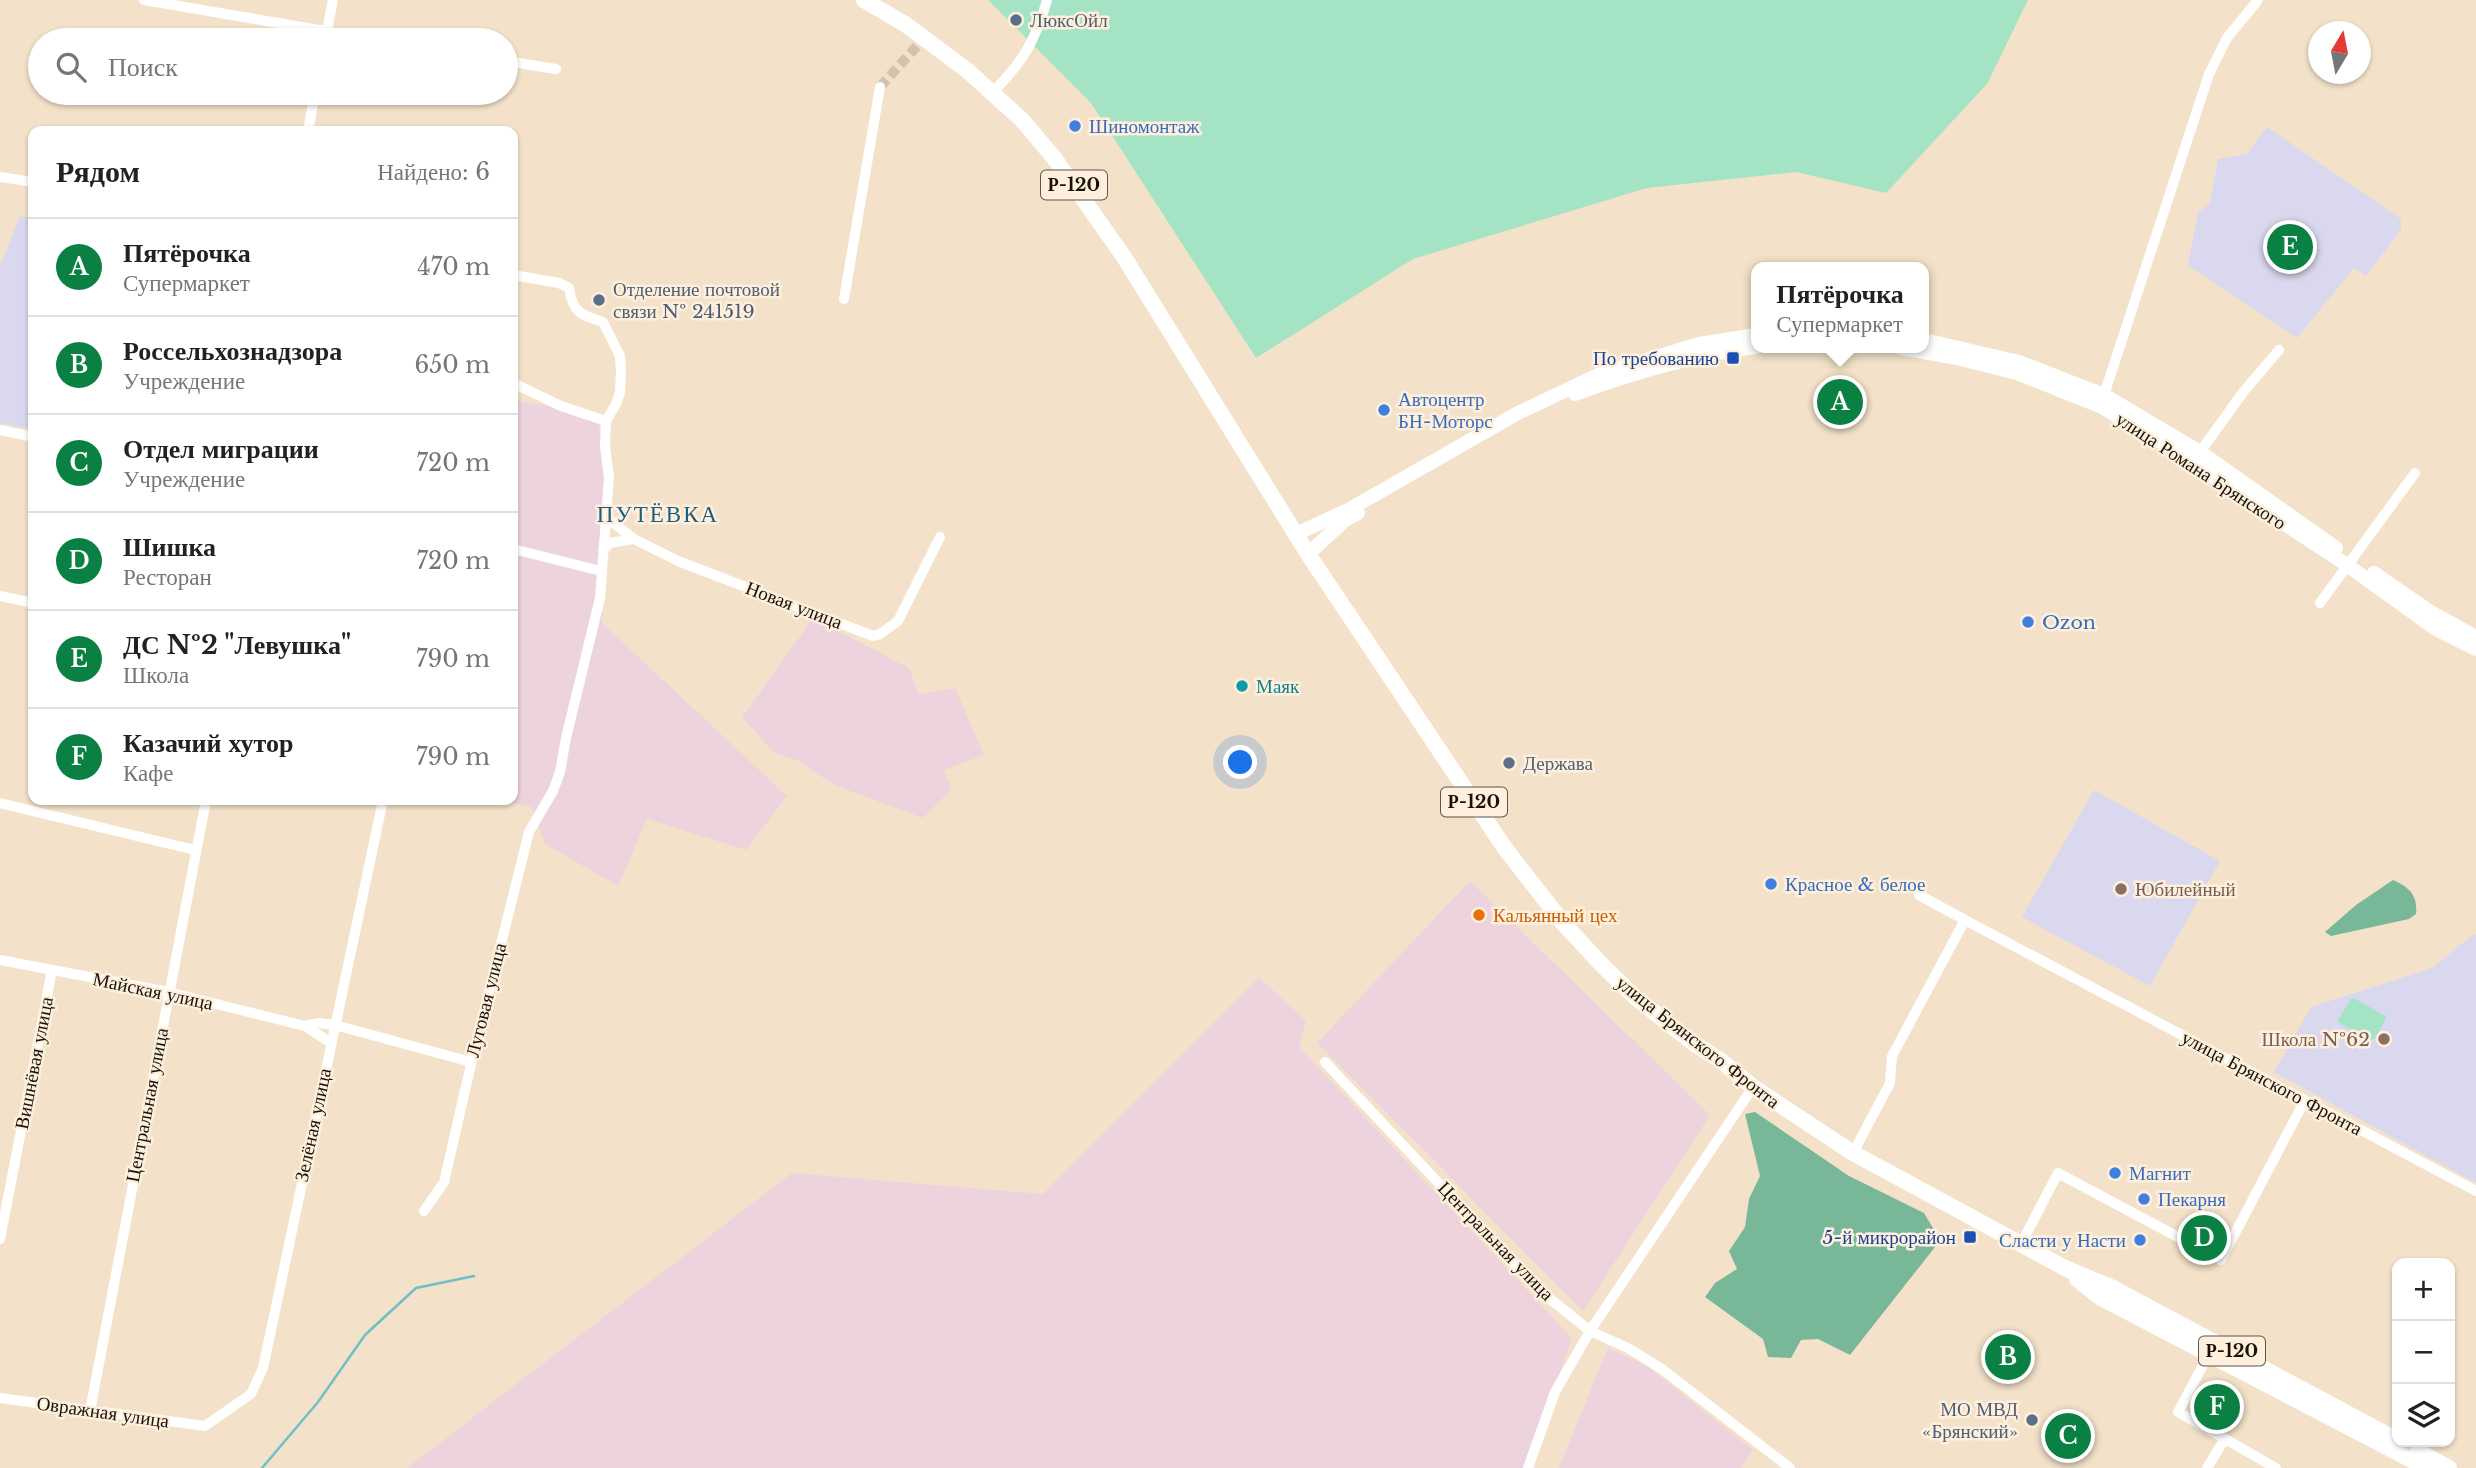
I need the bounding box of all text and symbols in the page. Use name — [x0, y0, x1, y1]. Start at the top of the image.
place label: ЛюксОйл — [1030, 9, 1108, 32]
marker: ЛюксОйл — [1008, 12, 1024, 28]
north arrow — [2308, 21, 2371, 84]
search box — [28, 28, 518, 105]
icon: search — [52, 48, 90, 86]
text: Поиск — [108, 51, 178, 83]
place label: Шиномонтаж — [1089, 115, 1200, 138]
marker: Шиномонтаж — [1067, 118, 1083, 134]
text: Рядом — [56, 153, 140, 190]
text: Найдено: 6 — [377, 158, 490, 186]
road number: Р-120 — [1041, 170, 1107, 200]
pin: E — [2267, 221, 2313, 273]
text: Пятёрочка — [123, 237, 251, 269]
text: A — [70, 253, 88, 281]
text: 470 m — [417, 253, 490, 281]
popup — [1751, 262, 1929, 353]
text: Супермаркет — [123, 269, 250, 297]
place label: Отделение почтовой связи № 241519 — [613, 278, 780, 323]
text: Пятёрочка — [1776, 278, 1904, 310]
marker: Отделение почтовой связи № 241519 — [591, 292, 607, 308]
text: Супермаркет — [1776, 310, 1903, 338]
text: Россельхознадзора — [123, 335, 342, 367]
place label: По требованию — [1593, 347, 1719, 370]
marker: По требованию — [1725, 350, 1741, 366]
text: B — [70, 351, 88, 379]
text: 650 m — [414, 351, 490, 379]
text: Учреждение — [123, 367, 245, 395]
pin: A — [1817, 376, 1863, 428]
place label: Автоцентр БН-Моторс — [1398, 388, 1493, 433]
marker: Автоцентр БН-Моторс — [1376, 402, 1392, 418]
street label: улица Романа Брянского — [2112, 407, 2290, 535]
text: Отдел миграции — [123, 433, 319, 465]
text: C — [70, 449, 88, 477]
text: 720 m — [417, 449, 490, 477]
text: Учреждение — [123, 465, 245, 493]
district label: ПУТЁВКА — [597, 500, 719, 528]
text: Шишка — [123, 531, 216, 563]
text: D — [68, 547, 90, 575]
text: 720 m — [417, 547, 490, 575]
text: Ресторан — [123, 563, 212, 591]
street label: Новая улица — [743, 576, 846, 634]
place label: Ozon — [2042, 611, 2096, 634]
marker: Ozon — [2020, 614, 2036, 630]
text: ДС №2 "Левушка" — [123, 629, 351, 661]
text: E — [70, 645, 88, 673]
text: 790 m — [416, 645, 490, 673]
text: Школа — [123, 661, 189, 689]
place label: Маяк — [1256, 675, 1300, 698]
marker: Маяк — [1234, 678, 1250, 694]
text: Казачий хутор — [123, 727, 293, 759]
text: F — [71, 743, 87, 771]
text: 790 m — [416, 743, 490, 771]
your location — [1223, 745, 1257, 779]
place label: Держава — [1523, 752, 1593, 775]
marker: Держава — [1501, 755, 1517, 771]
text: Кафе — [123, 759, 173, 787]
road number: Р-120 — [1441, 788, 1507, 816]
place label: Красное & белое — [1785, 873, 1925, 896]
marker: Красное & белое — [1763, 876, 1779, 892]
place label: Юбилейный — [2135, 878, 2236, 901]
marker: Юбилейный — [2113, 881, 2129, 897]
place label: Кальянный цех — [1493, 904, 1618, 927]
marker: Кальянный цех — [1471, 907, 1487, 923]
street label: Луговая улица — [461, 940, 511, 1060]
street label: Майская улица — [91, 967, 216, 1015]
street label: улица Брянского Фронта — [1612, 971, 1785, 1113]
street label: Вишнёвая улица — [10, 994, 58, 1131]
street label: Центральная улица — [121, 1025, 173, 1184]
street label: улица Брянского Фронта — [2178, 1026, 2367, 1141]
place label: Школа №62 — [2262, 1028, 2370, 1051]
marker: Школа №62 — [2376, 1031, 2392, 1047]
street label: Зелёная улица — [290, 1066, 336, 1184]
place label: Магнит — [2129, 1162, 2191, 1185]
marker: Магнит — [2107, 1165, 2123, 1181]
street label: Центральная улица — [1433, 1177, 1559, 1306]
place label: Пекарня — [2158, 1188, 2226, 1211]
marker: Пекарня — [2136, 1191, 2152, 1207]
pin: D — [2181, 1212, 2227, 1264]
place label: 5-й микрорайон — [1823, 1226, 1956, 1249]
marker: 5-й микрорайон — [1962, 1229, 1978, 1245]
place label: Сласти у Насти — [1999, 1229, 2126, 1252]
marker: Сласти у Насти — [2132, 1232, 2148, 1248]
map controls — [2392, 1258, 2455, 1447]
button: + — [2392, 1258, 2455, 1321]
button: − — [2392, 1321, 2455, 1384]
pin: B — [1985, 1331, 2031, 1383]
road number: Р-120 — [2199, 1336, 2265, 1366]
pin: F — [2194, 1381, 2240, 1433]
button: layers — [2392, 1384, 2455, 1447]
street label: Овражная улица — [35, 1391, 171, 1433]
place label: МО МВД «Брянский» — [1922, 1398, 2018, 1443]
pin: C — [2045, 1410, 2091, 1462]
marker: МО МВД «Брянский» — [2024, 1412, 2040, 1428]

